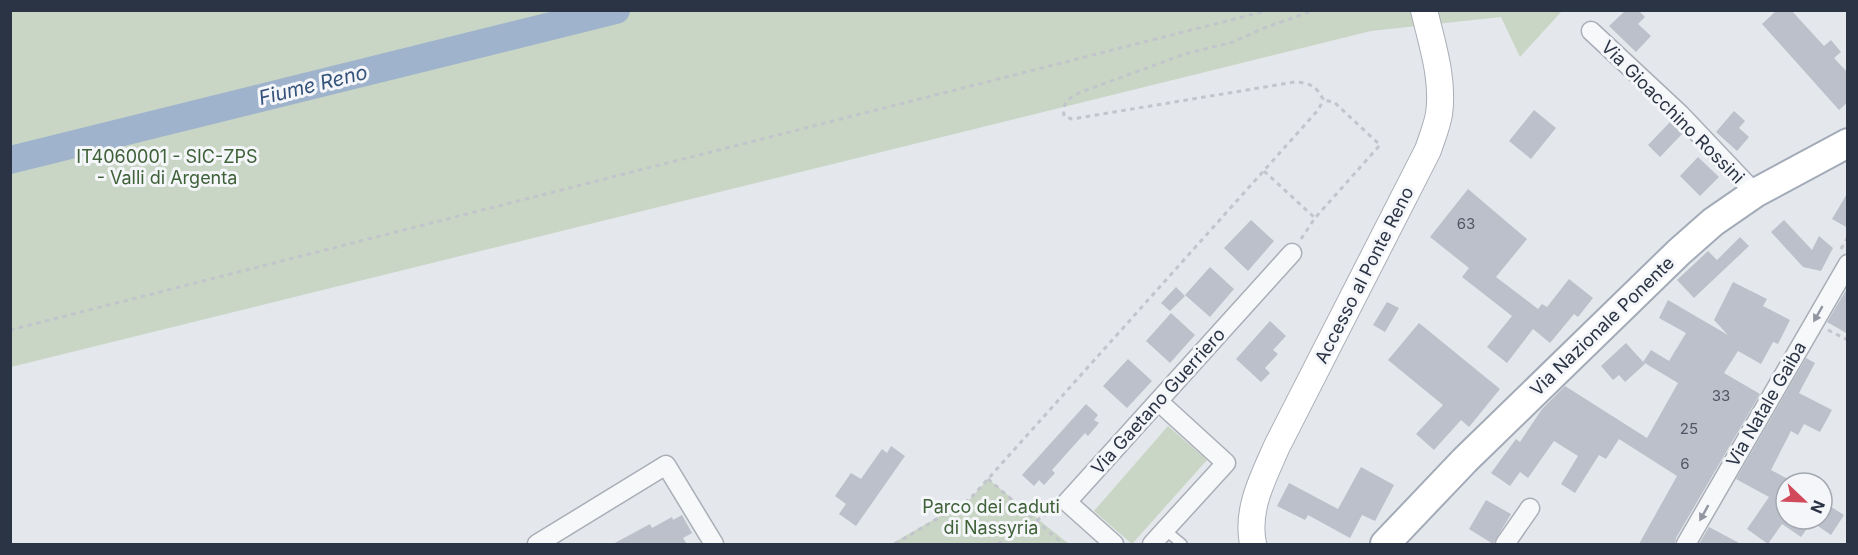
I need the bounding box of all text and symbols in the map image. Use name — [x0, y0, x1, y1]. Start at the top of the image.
street label: Via Gioacchino Rossini — [1597, 36, 1749, 188]
water label: Fiume Reno — [256, 60, 370, 110]
park label: IT4060001 - SIC-ZPS - Valli di Argenta — [76, 146, 258, 188]
street label: Accesso al Ponte Reno — [1310, 183, 1418, 367]
house number: 63 — [1457, 214, 1475, 233]
street label: Via Nazionale Ponente — [1526, 252, 1678, 400]
one-way arrow — [1813, 306, 1823, 323]
street label: Via Gaetano Guerriero — [1087, 324, 1229, 478]
street label: Via Natale Gaiba — [1722, 338, 1810, 470]
house number: 33 — [1712, 386, 1730, 405]
house number: 25 — [1680, 419, 1698, 438]
house number: 6 — [1680, 454, 1690, 473]
north arrow — [1774, 471, 1834, 531]
park label: Parco dei caduti di Nassyria — [922, 496, 1060, 538]
text: N — [1806, 497, 1829, 516]
one-way arrow — [1699, 505, 1709, 522]

